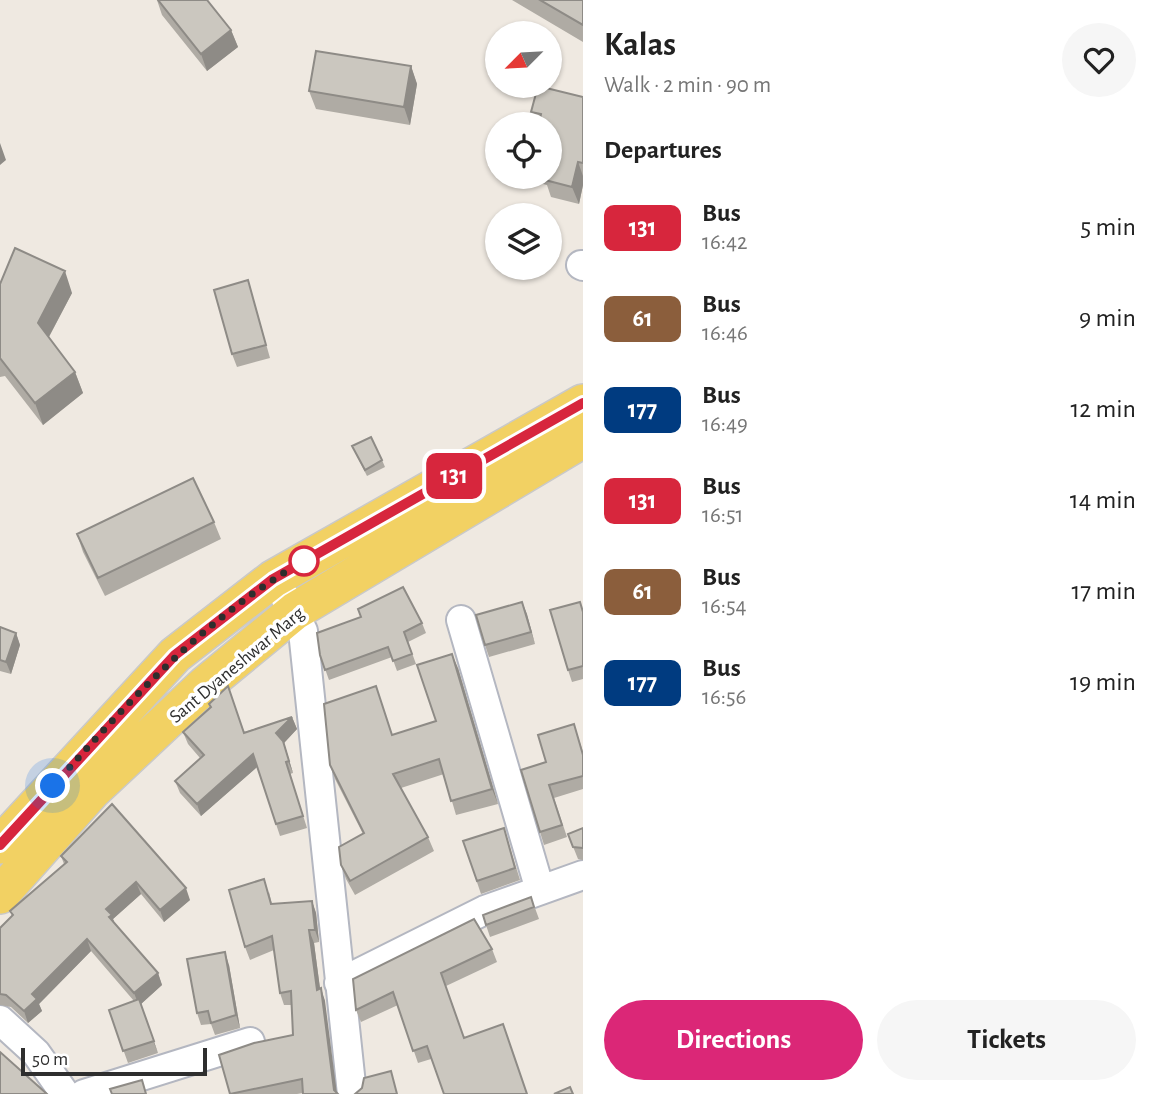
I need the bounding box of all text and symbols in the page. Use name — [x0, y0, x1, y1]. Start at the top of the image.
north arrow — [485, 21, 562, 98]
map controls — [485, 21, 562, 280]
button: heart — [1062, 23, 1136, 97]
text: Kalas — [604, 29, 676, 62]
text: Walk · 2 min · 90 m — [604, 74, 771, 97]
button: locate — [485, 112, 562, 189]
text: Departures — [604, 137, 722, 163]
text: Bus — [702, 200, 741, 226]
button: layers — [485, 203, 562, 280]
text: 5 min — [1080, 214, 1136, 240]
text: 131 — [629, 216, 656, 240]
text: 16:42 — [702, 231, 748, 254]
text: Bus — [702, 291, 741, 317]
text: 9 min — [1079, 305, 1136, 331]
text: 61 — [632, 307, 653, 331]
text: 16:46 — [702, 322, 748, 345]
text: Bus — [702, 382, 741, 408]
text: 12 min — [1070, 396, 1136, 422]
text: 177 — [628, 398, 657, 422]
text: 16:49 — [702, 413, 748, 436]
line badge: 131 — [414, 453, 494, 499]
text: 131 — [440, 464, 468, 488]
text: Bus — [702, 473, 741, 499]
text: 14 min — [1070, 487, 1136, 513]
text: 131 — [629, 489, 656, 513]
text: 16:51 — [702, 504, 744, 527]
unlabelled marker — [289, 546, 319, 576]
text: Bus — [702, 564, 741, 590]
text: 17 min — [1071, 578, 1136, 604]
text: 61 — [632, 580, 653, 604]
text: 16:54 — [702, 595, 747, 618]
street label: Sant Dyaneshwar Marg — [166, 603, 308, 727]
text: Bus — [702, 655, 741, 681]
text: 19 min — [1070, 669, 1136, 695]
text: 177 — [628, 671, 657, 695]
text: 16:56 — [702, 686, 746, 709]
your location — [35, 768, 70, 803]
button: Directions — [604, 1000, 863, 1080]
button: Tickets — [877, 1000, 1136, 1080]
scale bar — [21, 1045, 206, 1077]
text: 50 m — [32, 1050, 68, 1069]

